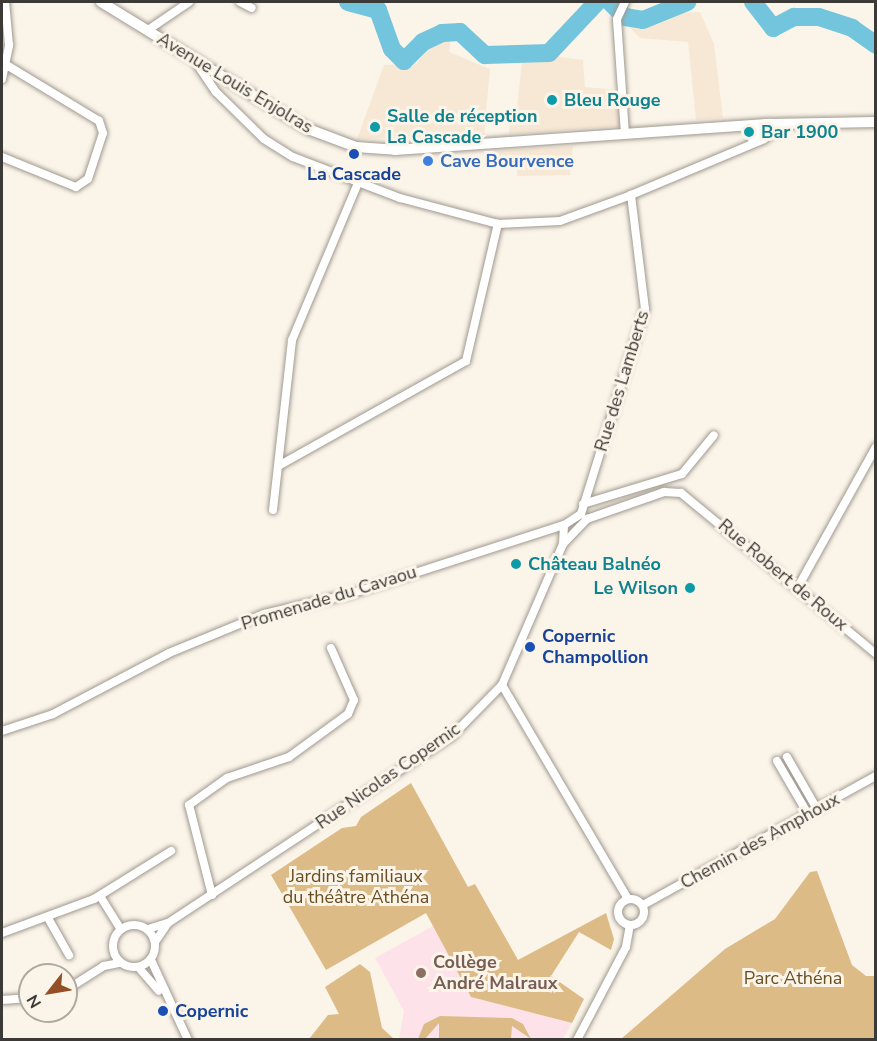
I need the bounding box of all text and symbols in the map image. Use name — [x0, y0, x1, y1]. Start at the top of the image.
street label: Avenue Louis Enjolras — [153, 28, 317, 138]
place label: Bleu Rouge — [564, 89, 661, 111]
marker: Bleu Rouge — [545, 93, 559, 107]
place label: Salle de réception La Cascade — [387, 106, 537, 148]
marker: Salle de réception La Cascade — [368, 120, 382, 134]
place label: Bar 1900 — [761, 121, 838, 143]
marker: Bar 1900 — [742, 125, 756, 139]
marker: La Cascade — [347, 147, 361, 161]
place label: Cave Bourvence — [440, 150, 574, 172]
marker: Cave Bourvence — [421, 154, 435, 168]
place label: La Cascade — [307, 163, 401, 185]
street label: Rue des Lamberts — [590, 308, 654, 454]
street label: Rue Robert de Roux — [714, 515, 852, 635]
place label: Château Balnéo — [528, 553, 661, 575]
marker: Château Balnéo — [509, 557, 523, 571]
street label: Promenade du Cavaou — [239, 561, 419, 635]
place label: Le Wilson — [593, 577, 678, 599]
marker: Le Wilson — [683, 581, 697, 595]
place label: Copernic Champollion — [542, 626, 649, 668]
marker: Copernic Champollion — [523, 640, 537, 654]
street label: Rue Nicolas Copernic — [312, 718, 464, 834]
street label: Chemin des Amphoux — [677, 788, 843, 894]
park label: Jardins familiaux du théâtre Athéna — [283, 866, 429, 908]
place label: Collège André Malraux — [433, 952, 558, 994]
north arrow — [18, 963, 78, 1023]
marker: Collège André Malraux — [414, 966, 428, 980]
park label: Parc Athéna — [744, 967, 842, 989]
text: N — [22, 990, 47, 1012]
place label: Copernic — [175, 1000, 248, 1022]
marker: Copernic — [156, 1004, 170, 1018]

